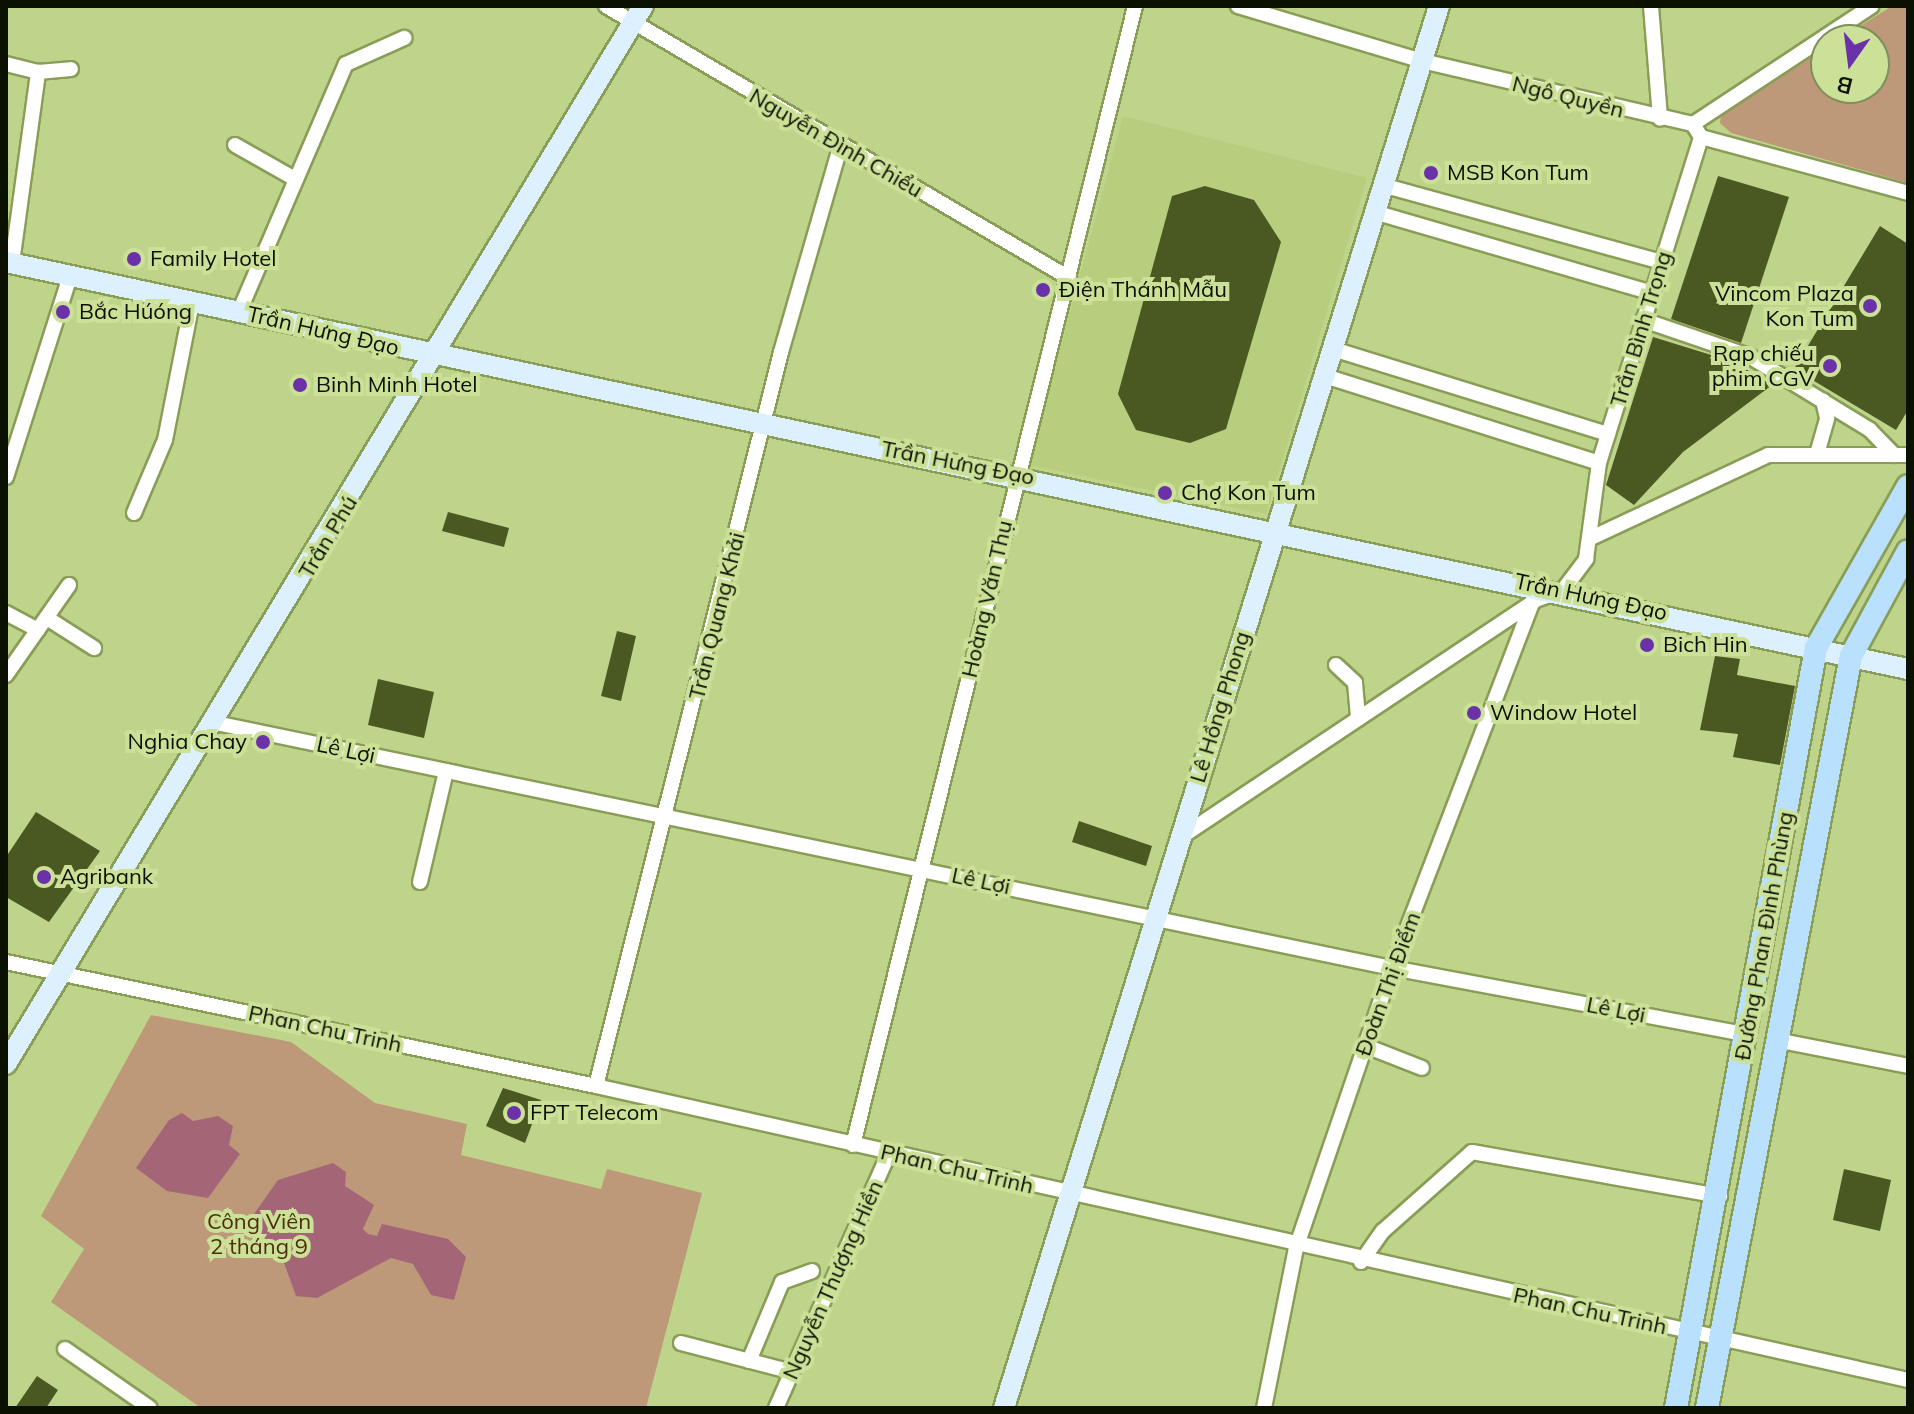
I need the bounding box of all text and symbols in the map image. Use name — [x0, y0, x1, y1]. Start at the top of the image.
north arrow — [1810, 24, 1890, 104]
street label: Ngô Quyền — [1509, 70, 1627, 124]
text: B — [1834, 70, 1855, 101]
street label: Nguyễn Đình Chiểu — [745, 83, 927, 203]
place label: MSB Kon Tum — [1447, 160, 1589, 186]
marker: MSB Kon Tum — [1422, 164, 1440, 182]
place label: Family Hotel — [150, 246, 276, 272]
street label: Trần Bình Trọng — [1605, 248, 1677, 410]
marker: Family Hotel — [125, 250, 143, 268]
place label: Điện Thánh Mẫu — [1059, 277, 1227, 303]
place label: Vincom Plaza Kon Tum — [1715, 280, 1854, 332]
marker: Điện Thánh Mẫu — [1034, 281, 1052, 299]
marker: Vincom Plaza Kon Tum — [1861, 297, 1879, 315]
place label: Bắc Húóng — [79, 299, 192, 325]
street label: Trần Hưng Đạo — [244, 301, 402, 361]
marker: Bắc Húóng — [54, 303, 72, 321]
place label: Rạp chiếu phim CGV — [1712, 340, 1814, 392]
marker: Rạp chiếu phim CGV — [1821, 357, 1839, 375]
place label: Binh Minh Hotel — [316, 372, 477, 398]
marker: Binh Minh Hotel — [291, 376, 309, 394]
street label: Trần Hưng Đạo — [879, 435, 1037, 491]
place label: Chợ Kon Tum — [1181, 480, 1316, 506]
marker: Chợ Kon Tum — [1156, 484, 1174, 502]
street label: Trần Phú — [293, 491, 363, 583]
street label: Hoàng Văn Thụ — [956, 518, 1018, 680]
street label: Trần Quang Khải — [683, 530, 751, 702]
street label: Trần Hưng Đạo — [1512, 568, 1670, 626]
street label: Lê Hồng Phong — [1184, 628, 1256, 786]
place label: Bich Hin — [1663, 632, 1748, 658]
marker: Bich Hin — [1638, 636, 1656, 654]
place label: Window Hotel — [1490, 700, 1637, 726]
marker: Window Hotel — [1465, 704, 1483, 722]
place label: Nghia Chay — [128, 729, 247, 755]
street label: Lê Lợi — [314, 731, 378, 769]
marker: Nghia Chay — [254, 733, 272, 751]
street label: Đường Phan Đình Phùng — [1729, 810, 1799, 1062]
street label: Lê Lợi — [949, 862, 1013, 900]
place label: Agribank — [60, 864, 153, 890]
marker: Agribank — [35, 868, 53, 886]
street label: Đoàn Thị Điểm — [1350, 909, 1426, 1059]
street label: Lê Lợi — [1584, 991, 1648, 1029]
street label: Phan Chu Trinh — [246, 1000, 404, 1058]
place label: FPT Telecom — [530, 1100, 659, 1126]
marker: FPT Telecom — [505, 1104, 523, 1122]
street label: Phan Chu Trinh — [878, 1139, 1036, 1199]
street label: Nguyễn Thượng Hiền — [777, 1177, 889, 1383]
park label: Công Viên 2 tháng 9 — [207, 1208, 311, 1260]
street label: Phan Chu Trinh — [1511, 1282, 1669, 1340]

